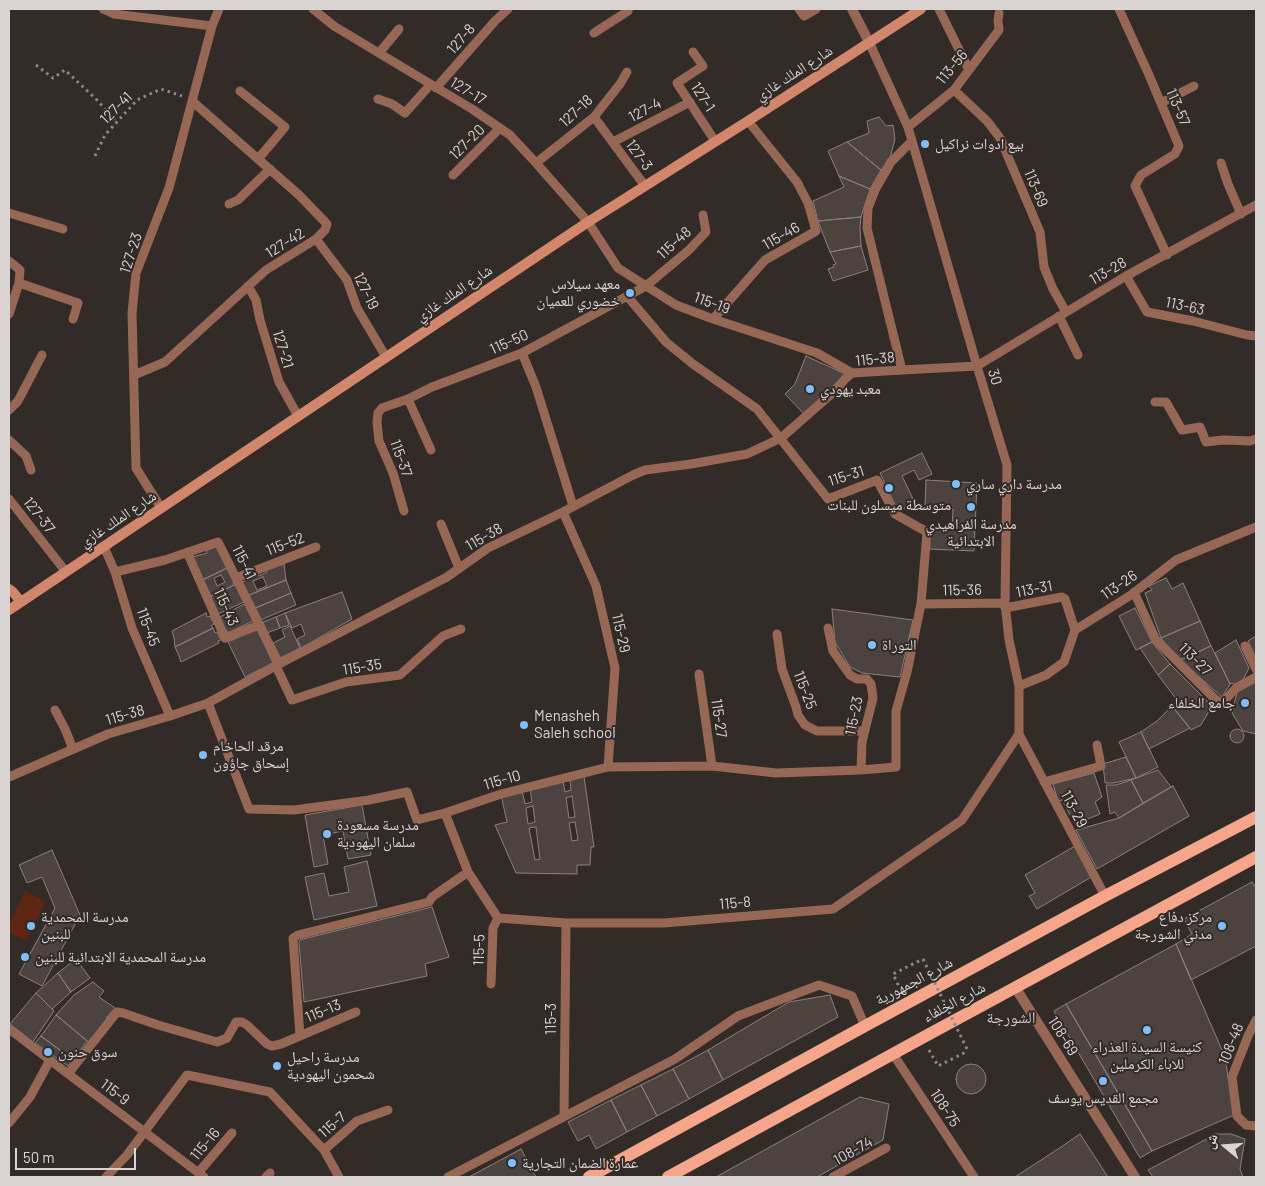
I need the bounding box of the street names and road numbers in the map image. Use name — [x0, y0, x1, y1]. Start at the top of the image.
street label: 127-8 — [443, 20, 479, 58]
street label: شارع الملك غازي — [752, 41, 836, 105]
street label: 113-56 — [932, 46, 972, 88]
street label: 127-17 — [447, 73, 489, 109]
street label: 127-1 — [687, 79, 719, 115]
street label: 113-57 — [1162, 86, 1194, 128]
street label: 127-41 — [96, 88, 136, 128]
street label: 127-18 — [555, 91, 597, 131]
street label: 127-4 — [626, 94, 664, 126]
street label: 127-20 — [446, 121, 488, 163]
street label: 127-3 — [622, 136, 656, 174]
street label: 113-69 — [1020, 166, 1052, 210]
street label: 115-46 — [759, 218, 803, 254]
street label: 115-48 — [653, 223, 695, 263]
street label: 127-42 — [262, 224, 308, 262]
street label: 127-23 — [116, 230, 146, 276]
street label: 113-28 — [1086, 253, 1130, 289]
street label: شارع الملك غازي — [412, 261, 496, 325]
street label: 127-19 — [349, 269, 383, 313]
street label: 115-19 — [691, 288, 733, 318]
street label: 113-63 — [1164, 293, 1206, 319]
street label: 115-50 — [487, 326, 531, 358]
street label: 127-21 — [269, 328, 297, 370]
street label: 115-38 — [854, 348, 896, 370]
street label: 30 — [984, 367, 1006, 387]
street label: 115-37 — [386, 437, 416, 479]
street label: 115-31 — [826, 462, 866, 490]
street label: شارع الملك غازي — [76, 487, 160, 551]
street label: 127-37 — [19, 493, 59, 537]
street label: 115-38 — [462, 519, 506, 555]
street label: 115-52 — [263, 528, 307, 560]
street label: 115-41 — [228, 542, 260, 582]
street label: 113-26 — [1097, 566, 1141, 604]
street label: 113-31 — [1014, 577, 1054, 601]
street label: 115-36 — [942, 581, 982, 599]
street label: 115-43 — [210, 585, 242, 629]
street label: 115-45 — [132, 605, 164, 649]
street label: 115-29 — [608, 611, 634, 655]
street label: 113-27 — [1175, 639, 1215, 679]
street label: 115-35 — [341, 655, 383, 679]
street label: 115-25 — [789, 668, 821, 712]
street label: 115-23 — [841, 695, 867, 737]
street label: 115-27 — [707, 697, 731, 739]
street label: 115-38 — [103, 701, 147, 729]
street label: 115-10 — [481, 766, 523, 794]
street label: 113-29 — [1057, 787, 1091, 831]
street label: 115-8 — [718, 893, 752, 913]
street label: 115-5 — [469, 934, 489, 966]
street label: شارع الجمهورية — [872, 953, 956, 1009]
street label: شارع الخلفاء — [920, 978, 988, 1026]
street label: 115-13 — [302, 995, 344, 1027]
street label: 115-3 — [542, 1003, 560, 1035]
street label: 108-69 — [1044, 1013, 1082, 1059]
street label: 108-48 — [1215, 1020, 1247, 1068]
street label: 115-9 — [97, 1075, 133, 1109]
street label: 108-75 — [926, 1086, 964, 1130]
street label: 115-7 — [314, 1108, 350, 1142]
street label: 115-16 — [186, 1124, 224, 1164]
street label: 108-74 — [830, 1133, 876, 1169]

